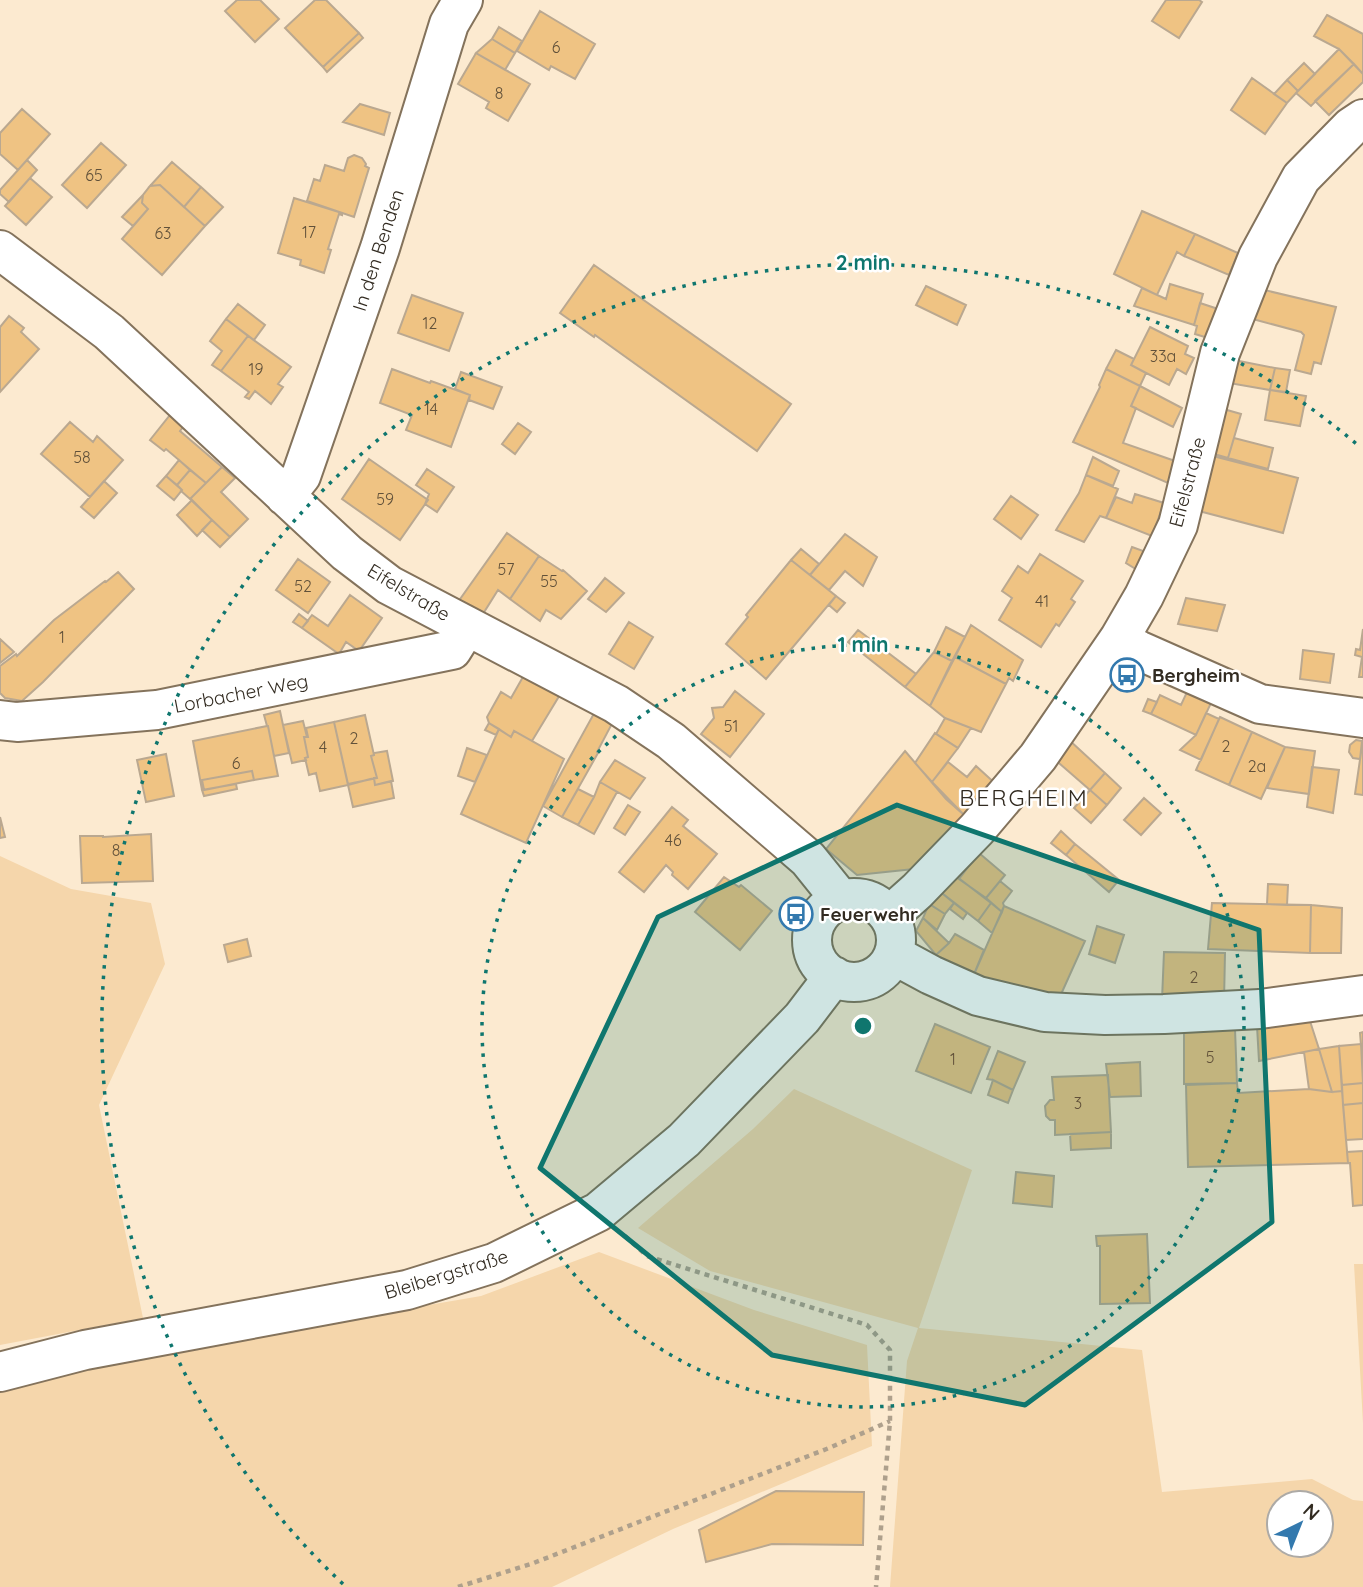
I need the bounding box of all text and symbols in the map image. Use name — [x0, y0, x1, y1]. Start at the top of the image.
house number: 6 — [552, 37, 561, 57]
house number: 8 — [495, 83, 503, 103]
house number: 65 — [85, 165, 103, 185]
street label: In den Benden — [347, 186, 409, 314]
house number: 17 — [302, 222, 316, 242]
house number: 63 — [155, 223, 172, 243]
text: 2 min — [836, 249, 890, 275]
house number: 12 — [423, 313, 438, 333]
house number: 33a — [1150, 346, 1176, 366]
house number: 19 — [249, 359, 263, 379]
house number: 14 — [424, 399, 438, 419]
street label: Eifelstraße — [1163, 434, 1211, 530]
house number: 58 — [73, 447, 91, 467]
house number: 59 — [376, 489, 394, 509]
street label: Eifelstraße — [363, 558, 455, 626]
house number: 57 — [498, 559, 514, 579]
house number: 55 — [540, 571, 558, 591]
house number: 52 — [294, 576, 312, 596]
house number: 41 — [1035, 591, 1049, 611]
house number: 1 — [59, 627, 65, 647]
text: 1 min — [838, 631, 888, 657]
bus stop icon: Bergheim — [1108, 656, 1146, 694]
place label: Bergheim — [1152, 663, 1240, 687]
street label: Lorbacher Weg — [172, 668, 310, 718]
house number: 51 — [724, 716, 738, 736]
house number: 2 — [350, 728, 359, 748]
house number: 2 — [1222, 736, 1231, 756]
house number: 4 — [319, 737, 327, 757]
house number: 6 — [232, 753, 241, 773]
house number: 2a — [1248, 756, 1266, 776]
district label: BERGHEIM — [959, 783, 1089, 812]
house number: 46 — [664, 830, 682, 850]
house number: 8 — [112, 840, 120, 860]
bus stop icon: Feuerwehr — [777, 895, 815, 933]
place label: Feuerwehr — [820, 902, 918, 926]
house number: 2 — [1190, 967, 1199, 987]
centre of rings — [851, 1014, 875, 1038]
house number: 5 — [1206, 1047, 1214, 1067]
house number: 1 — [950, 1049, 956, 1069]
house number: 3 — [1074, 1093, 1082, 1113]
street label: Bleibergstraße — [381, 1244, 511, 1304]
north arrow — [1265, 1489, 1335, 1559]
text: N — [1298, 1498, 1325, 1525]

